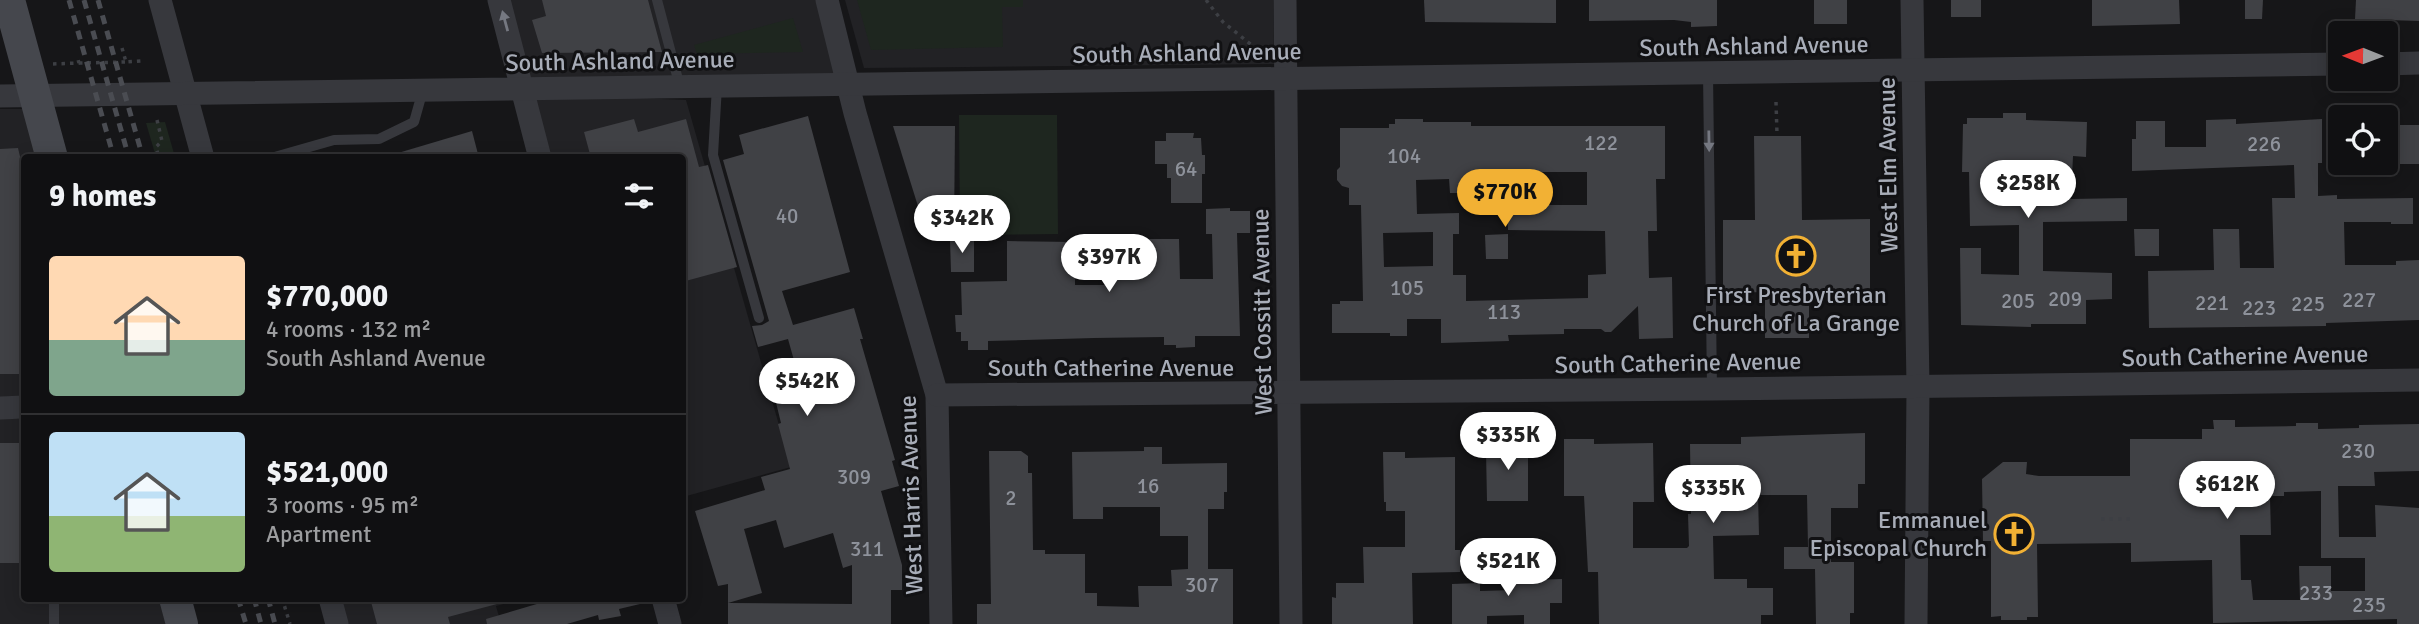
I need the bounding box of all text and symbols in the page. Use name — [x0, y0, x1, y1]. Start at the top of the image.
one-way arrow — [499, 9, 510, 31]
north arrow — [2328, 21, 2398, 91]
map controls — [2328, 21, 2398, 175]
street label: South Ashland Avenue — [1639, 29, 1869, 63]
street label: South Ashland Avenue — [1072, 36, 1302, 70]
street label: South Ashland Avenue — [505, 44, 735, 78]
street label: West Elm Avenue — [1871, 77, 1905, 253]
button: locate — [2328, 105, 2398, 175]
house number: 122 — [1584, 130, 1618, 156]
one-way arrow — [1703, 130, 1715, 152]
house number: 226 — [2247, 131, 2281, 157]
house number: 104 — [1387, 143, 1421, 169]
house number: 64 — [1175, 156, 1197, 182]
pin: $258K — [1979, 160, 2077, 220]
text: $258K — [1996, 168, 2060, 197]
pin: $770K — [1456, 170, 1554, 229]
icon: filters — [620, 177, 658, 215]
text: $770K — [1473, 177, 1537, 206]
text: 9 homes — [49, 178, 156, 215]
pin: $342K — [913, 196, 1011, 255]
house number: 40 — [776, 203, 798, 229]
text: $342K — [930, 203, 994, 232]
street label: West Cossitt Avenue — [1245, 208, 1279, 416]
pin: $397K — [1060, 234, 1158, 294]
church icon: First Presbyterian Church of La Grange — [1775, 235, 1817, 277]
text: $397K — [1077, 242, 1141, 271]
house number: 105 — [1390, 275, 1424, 301]
text: $770,000 — [266, 278, 388, 315]
place label: First Presbyterian Church of La Grange — [1692, 280, 1900, 338]
icon: home — [105, 284, 189, 368]
house number: 209 — [2048, 286, 2082, 312]
house number: 227 — [2342, 287, 2376, 313]
house number: 205 — [2001, 288, 2035, 314]
house number: 221 — [2195, 290, 2229, 316]
house number: 225 — [2291, 291, 2325, 317]
house number: 223 — [2242, 295, 2276, 321]
house number: 113 — [1487, 299, 1521, 325]
text: 4 rooms · 132 m² — [266, 315, 431, 344]
street label: South Catherine Avenue — [2121, 339, 2369, 373]
text: South Ashland Avenue — [266, 344, 486, 373]
street label: South Catherine Avenue — [1554, 346, 1802, 380]
street label: South Catherine Avenue — [988, 353, 1234, 383]
pin: $542K — [758, 358, 856, 418]
text: $542K — [775, 366, 839, 395]
street label: West Harris Avenue — [893, 395, 929, 595]
pin: $335K — [1459, 412, 1557, 472]
text: $335K — [1476, 420, 1540, 449]
house number: 230 — [2341, 438, 2375, 464]
text: $521,000 — [266, 454, 388, 491]
icon: home — [105, 460, 189, 544]
pin: $612K — [2178, 462, 2276, 521]
house number: 309 — [837, 464, 871, 490]
pin: $335K — [1664, 466, 1762, 525]
text: $612K — [2195, 469, 2259, 498]
house number: 16 — [1137, 473, 1159, 499]
text: $335K — [1681, 473, 1745, 502]
house number: 2 — [1005, 485, 1017, 511]
text: 3 rooms · 95 m² — [266, 491, 419, 520]
place label: Emmanuel Episcopal Church — [1809, 505, 1987, 563]
church icon: Emmanuel Episcopal Church — [1993, 513, 2035, 555]
text: Apartment — [266, 520, 371, 549]
house number: 311 — [850, 536, 884, 562]
pin: $521K — [1459, 538, 1557, 598]
text: $521K — [1476, 546, 1540, 575]
house number: 307 — [1185, 572, 1219, 598]
house number: 233 — [2299, 580, 2333, 606]
house number: 235 — [2352, 592, 2386, 618]

